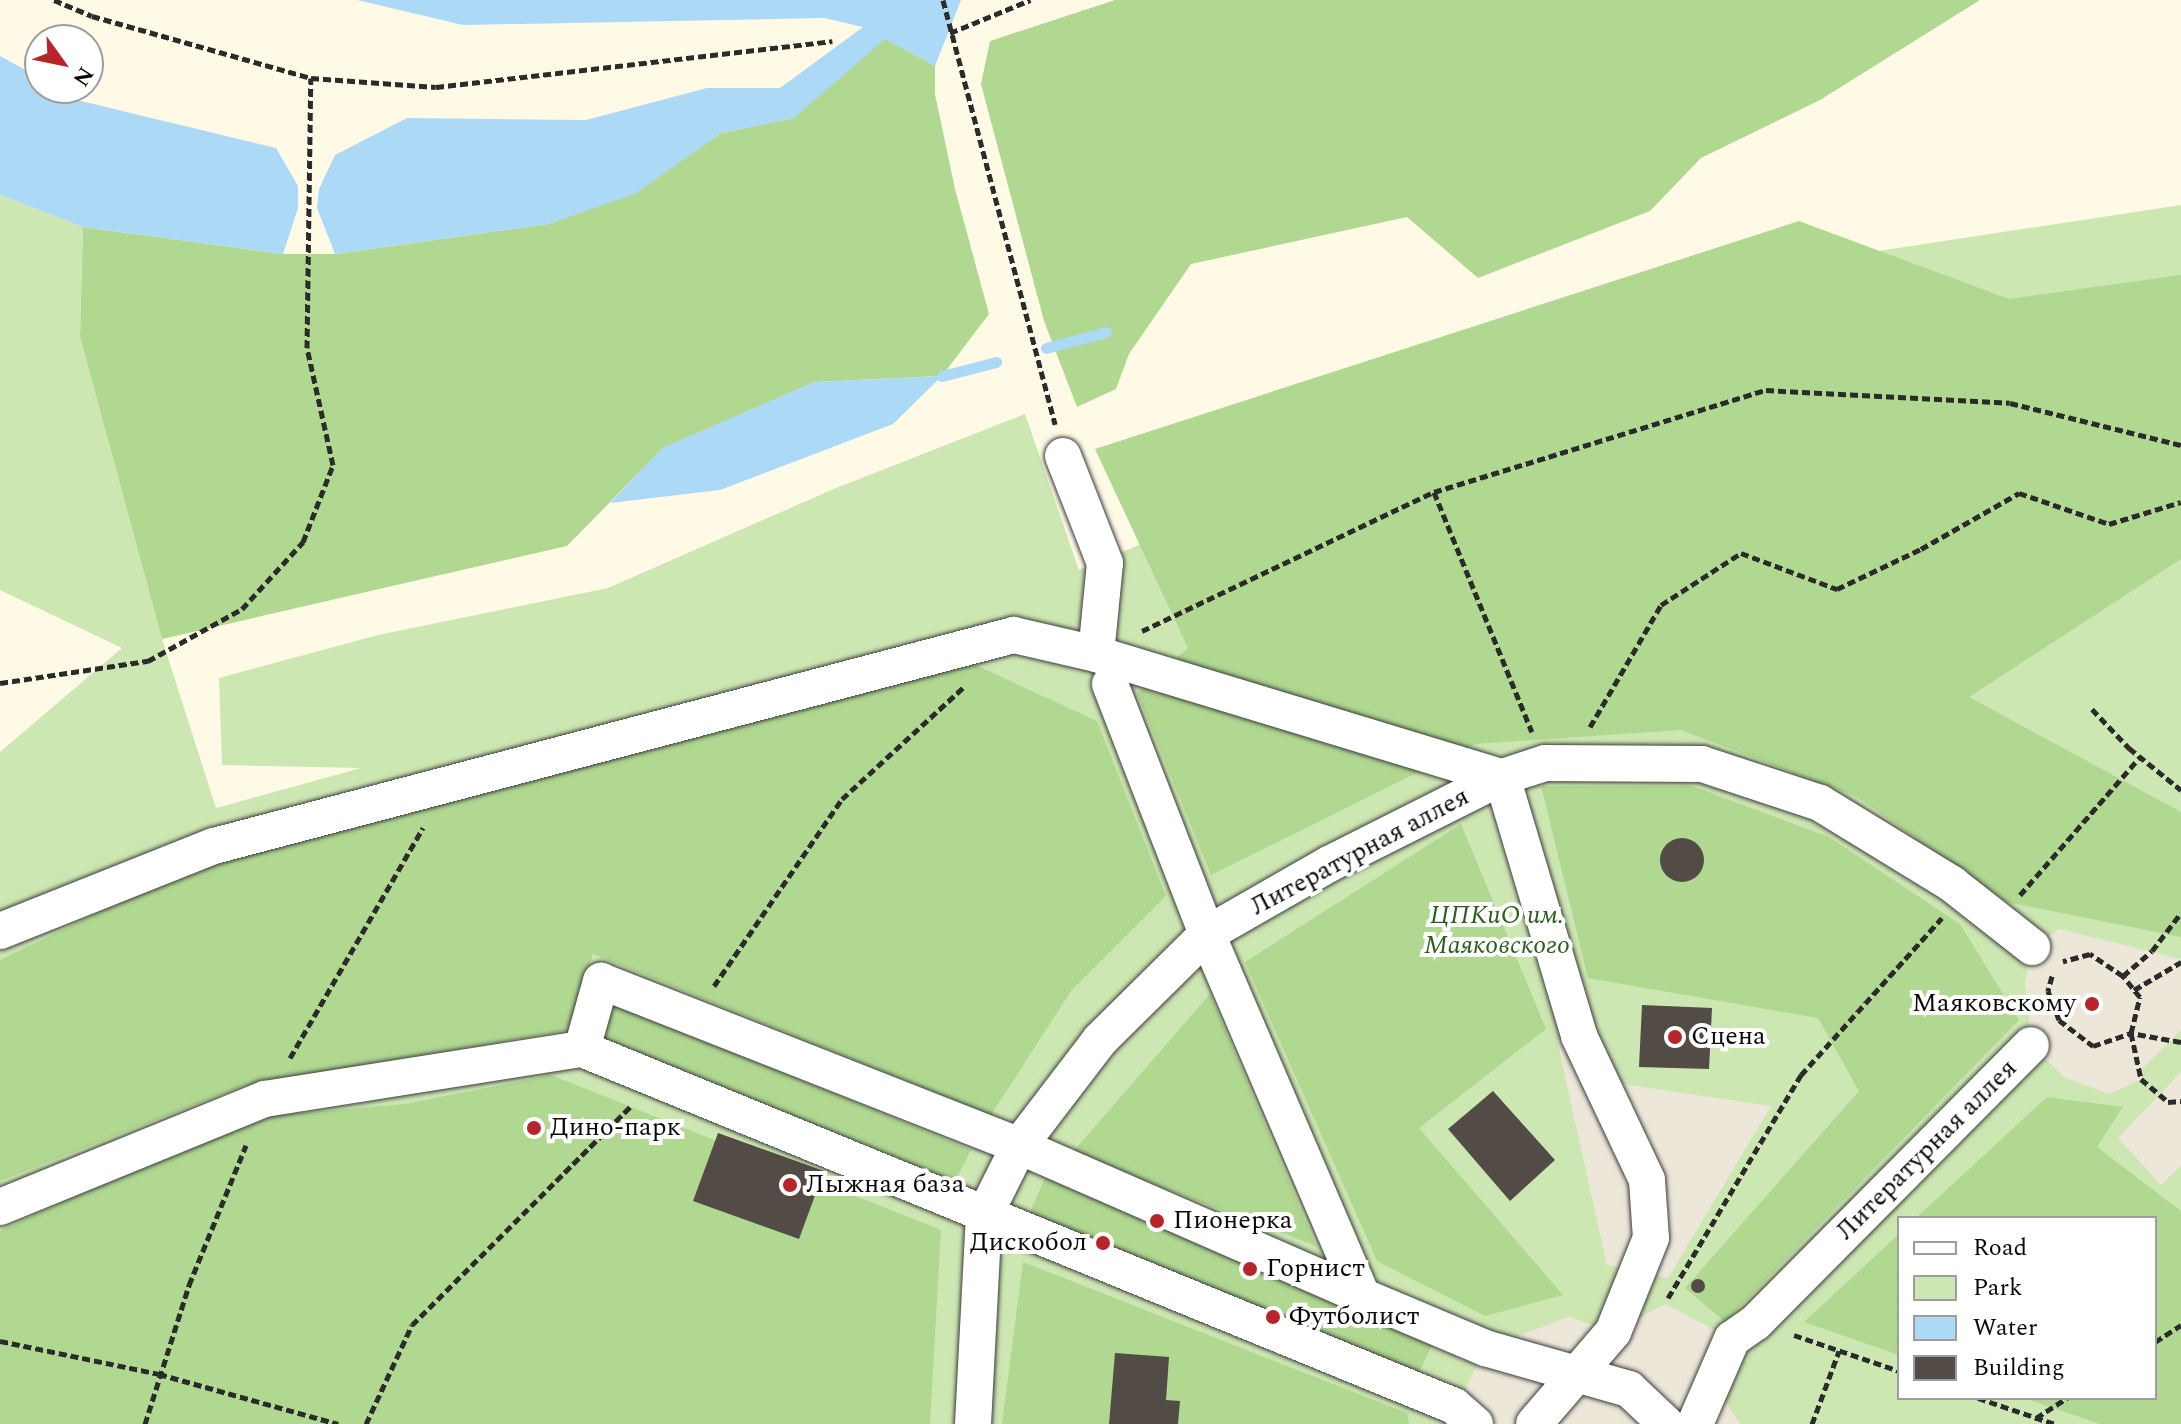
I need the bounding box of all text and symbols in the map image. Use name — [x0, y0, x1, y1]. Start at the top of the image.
north arrow — [24, 24, 104, 104]
text: N — [64, 60, 102, 93]
street label: Литературная аллея — [1245, 781, 1475, 923]
park label: ЦПКиО им. Маяковского — [1424, 900, 1570, 962]
place label: Маяковскому — [1912, 988, 2076, 1020]
marker: Маяковскому — [2083, 995, 2101, 1013]
place label: Сцена — [1691, 1021, 1766, 1053]
marker: Сцена — [1666, 1028, 1684, 1046]
street label: Литературная аллея — [1830, 1053, 2024, 1247]
place label: Дино-парк — [550, 1112, 681, 1144]
marker: Дино-парк — [525, 1119, 543, 1137]
place label: Лыжная база — [806, 1169, 965, 1201]
marker: Лыжная база — [781, 1176, 799, 1194]
place label: Пионерка — [1173, 1205, 1293, 1237]
marker: Пионерка — [1148, 1212, 1166, 1230]
legend — [1897, 1216, 2157, 1400]
place label: Дискобол — [970, 1227, 1087, 1259]
text: Road — [1973, 1230, 2027, 1266]
marker: Дискобол — [1094, 1234, 1112, 1252]
place label: Горнист — [1266, 1253, 1365, 1285]
marker: Горнист — [1241, 1260, 1259, 1278]
text: Park — [1973, 1270, 2023, 1306]
place label: Футболист — [1289, 1301, 1420, 1333]
marker: Футболист — [1264, 1308, 1282, 1326]
text: Water — [1973, 1310, 2037, 1346]
text: Building — [1973, 1350, 2065, 1386]

